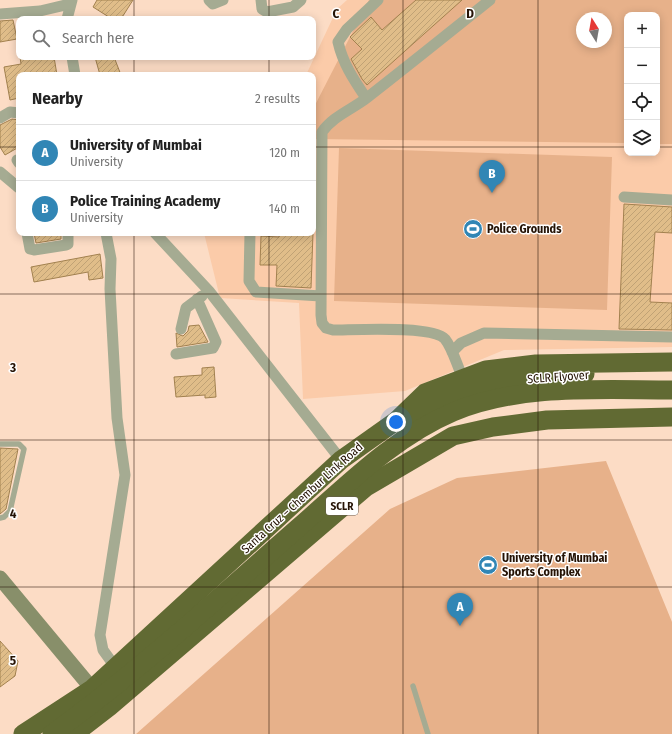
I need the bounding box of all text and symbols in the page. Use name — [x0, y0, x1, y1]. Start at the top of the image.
text: C — [333, 6, 340, 21]
text: D — [466, 6, 474, 21]
north arrow — [576, 12, 612, 48]
map controls — [624, 12, 660, 156]
button: + — [624, 12, 660, 48]
search box — [16, 16, 316, 60]
icon: search — [30, 27, 52, 49]
text: Search here — [62, 29, 134, 47]
button: − — [624, 48, 660, 84]
button: locate — [624, 84, 660, 120]
text: Nearby — [32, 88, 83, 109]
text: 2 results — [255, 91, 300, 106]
button: layers — [624, 120, 660, 156]
text: University of Mumbai — [70, 136, 202, 154]
text: A — [41, 145, 49, 160]
text: 120 m — [269, 145, 300, 160]
text: University — [70, 154, 123, 169]
pin: B — [479, 160, 505, 193]
text: Police Training Academy — [70, 192, 220, 210]
text: B — [41, 201, 49, 216]
text: 140 m — [269, 201, 300, 216]
text: University — [70, 210, 123, 225]
sports icon: Police Grounds — [462, 218, 484, 240]
place label: Police Grounds — [487, 222, 562, 236]
text: 3 — [9, 360, 16, 375]
street label: SCLR Flyover — [527, 368, 590, 386]
your location — [386, 412, 406, 432]
street label: Santa Cruz – Chembur Link Road — [239, 440, 365, 556]
road number: SCLR — [326, 497, 358, 515]
text: 4 — [10, 506, 17, 521]
place label: University of Mumbai Sports Complex — [502, 551, 607, 579]
sports icon: University of Mumbai Sports Complex — [477, 554, 499, 576]
pin: A — [447, 593, 473, 626]
text: 5 — [10, 653, 16, 668]

